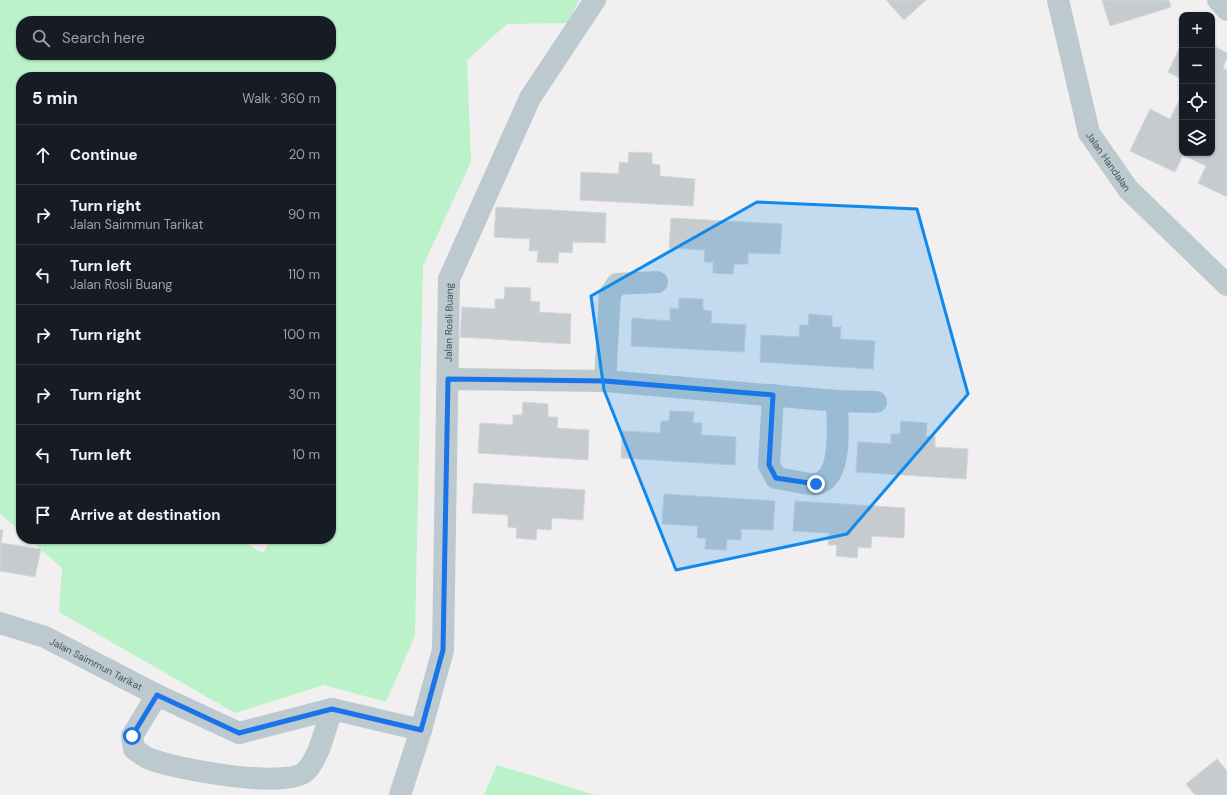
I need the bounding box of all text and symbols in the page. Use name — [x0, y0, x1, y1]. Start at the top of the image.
map controls — [1179, 12, 1215, 156]
button: + — [1179, 12, 1215, 48]
search box — [16, 16, 336, 60]
icon: search — [30, 27, 52, 49]
text: Search here — [62, 28, 145, 48]
button: − — [1179, 48, 1215, 84]
button: locate — [1179, 84, 1215, 120]
text: 5 min — [32, 87, 78, 109]
text: Walk · 360 m — [242, 90, 320, 107]
button: layers — [1179, 120, 1215, 156]
street label: Jalan Handalan — [1083, 129, 1134, 194]
icon: ahead — [32, 144, 54, 166]
text: Continue — [70, 145, 138, 165]
text: 20 m — [289, 146, 320, 163]
text: Turn right — [70, 196, 141, 216]
icon: right — [32, 204, 54, 226]
text: 90 m — [288, 206, 320, 223]
text: Jalan Saimmun Tarikat — [70, 216, 204, 233]
text: Turn left — [70, 256, 131, 276]
icon: left — [32, 264, 54, 286]
text: 110 m — [288, 266, 320, 283]
text: Jalan Rosli Buang — [70, 276, 173, 293]
street label: Jalan Rosli Buang — [442, 282, 456, 362]
icon: right — [32, 324, 54, 346]
text: Turn right — [70, 325, 141, 345]
text: 100 m — [283, 326, 320, 343]
icon: right — [32, 384, 54, 406]
text: Turn right — [70, 385, 141, 405]
text: 30 m — [288, 386, 320, 403]
icon: left — [32, 444, 54, 466]
text: Turn left — [70, 445, 131, 465]
text: 10 m — [292, 446, 320, 463]
route end — [807, 475, 825, 493]
icon: arrive — [32, 504, 54, 526]
text: Arrive at destination — [70, 505, 221, 525]
street label: Jalan Saimmun Tarikat — [47, 635, 145, 694]
route start — [123, 727, 141, 745]

